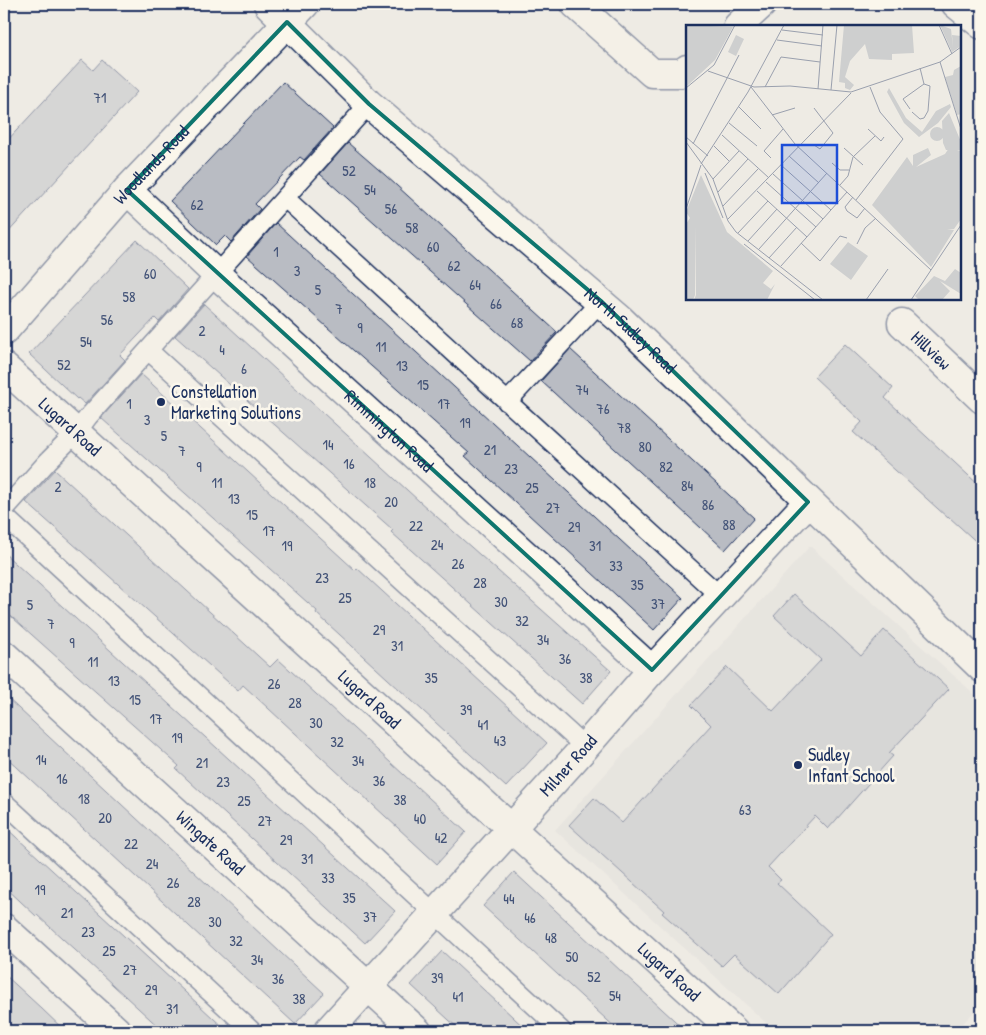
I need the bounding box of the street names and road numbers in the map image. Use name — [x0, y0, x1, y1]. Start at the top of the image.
street label: Woodlands Road — [107, 120, 194, 209]
street label: North Sudley Road — [579, 281, 682, 379]
street label: Hillview — [906, 325, 957, 375]
street label: Rimmington Road — [339, 384, 439, 478]
street label: Lugard Road — [33, 391, 107, 462]
street label: Lugard Road — [333, 664, 407, 734]
street label: Milner Road — [533, 729, 602, 802]
street label: Wingate Road — [171, 804, 251, 880]
street label: Lugard Road — [633, 937, 706, 1007]

